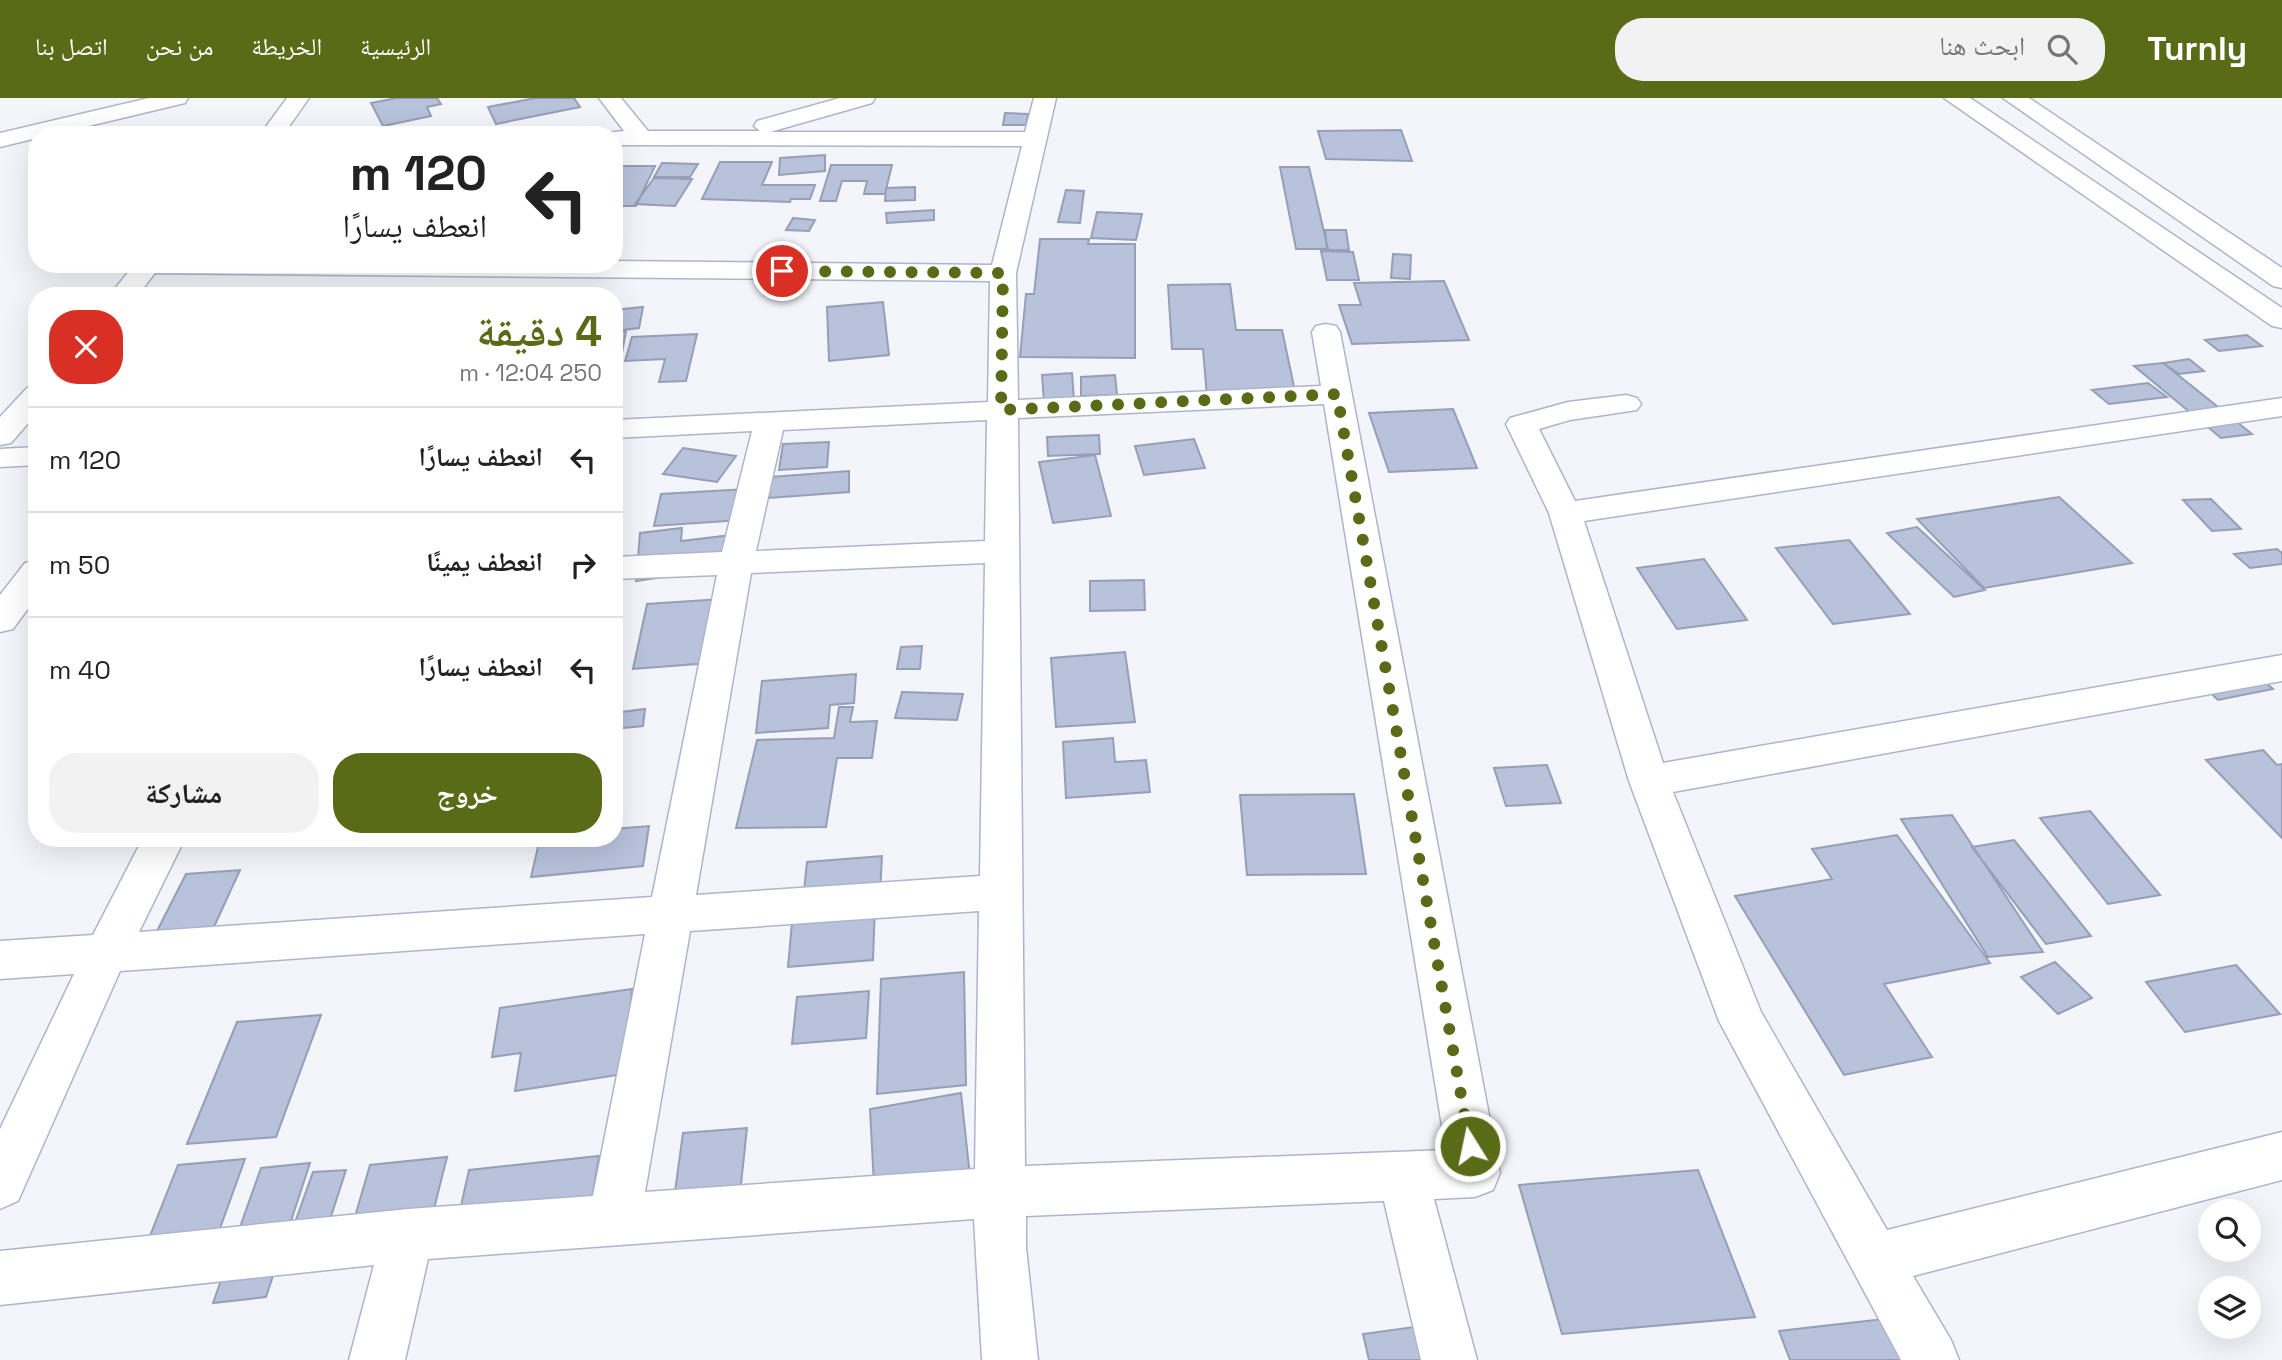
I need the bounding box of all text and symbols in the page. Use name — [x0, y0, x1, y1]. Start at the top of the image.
search box — [1615, 18, 2105, 81]
text: Turnly — [2147, 28, 2247, 70]
text: ابحث هنا — [1939, 29, 2025, 63]
icon: search — [2043, 30, 2081, 68]
text: اتصل بنا — [35, 31, 108, 62]
text: من نحن — [146, 31, 213, 62]
text: الخريطة — [251, 31, 322, 62]
text: الرئيسية — [360, 31, 431, 62]
text: 120 m — [350, 142, 487, 204]
icon: left — [511, 154, 602, 245]
text: انعطف يسارًا — [343, 206, 487, 246]
pin — [752, 241, 812, 301]
icon: arrive — [763, 252, 801, 290]
text: 4 دقيقة — [476, 305, 602, 358]
button: close — [49, 310, 123, 384]
text: 250 m · 12:04 — [459, 358, 602, 388]
text: انعطف يسارًا — [419, 440, 543, 474]
icon: left — [564, 441, 602, 479]
text: 120 m — [49, 443, 121, 477]
text: انعطف يمينًا — [426, 545, 543, 579]
icon: right — [564, 546, 602, 584]
text: 50 m — [49, 548, 110, 582]
text: انعطف يسارًا — [419, 650, 543, 684]
icon: left — [564, 651, 602, 689]
text: 40 m — [49, 653, 111, 687]
button: مشاركة — [49, 753, 319, 833]
button: خروج — [333, 753, 602, 833]
position arrow — [1433, 1109, 1507, 1183]
map controls — [2198, 1199, 2261, 1339]
button: search — [2198, 1199, 2261, 1262]
button: layers — [2198, 1276, 2261, 1339]

